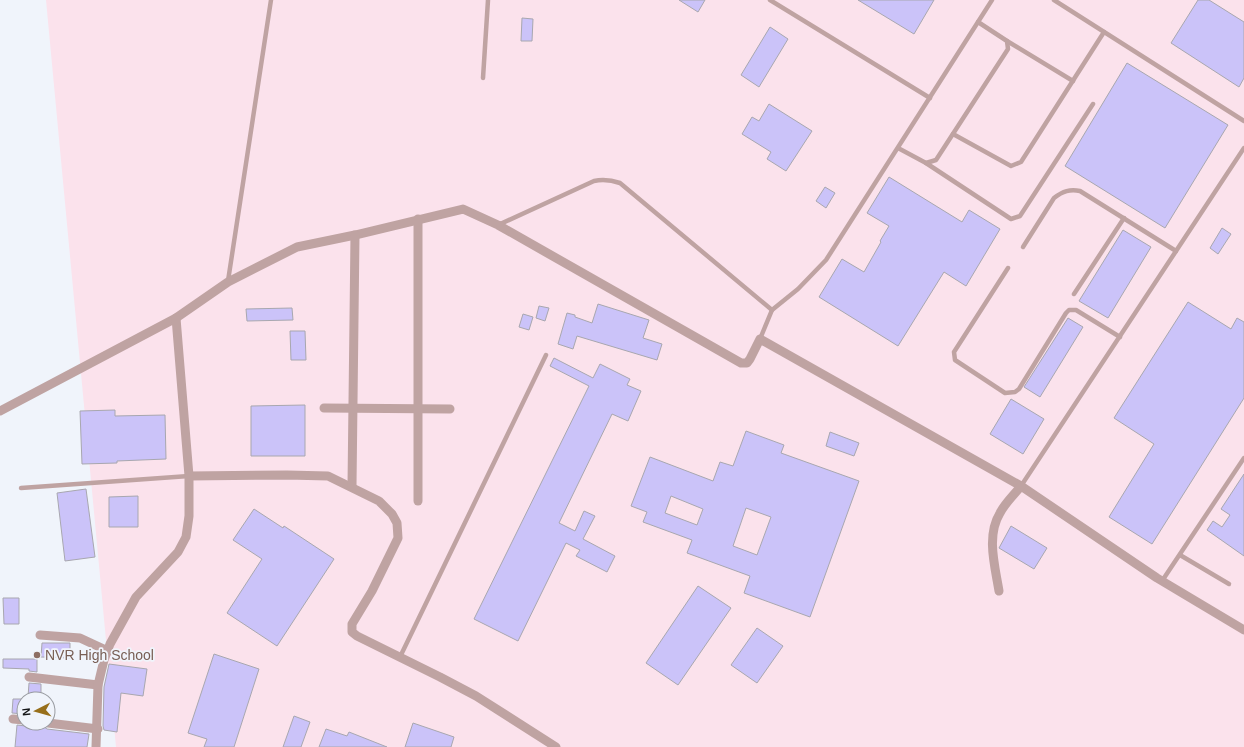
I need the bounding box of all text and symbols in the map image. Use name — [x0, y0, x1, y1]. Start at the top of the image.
place label: NVR High School — [45, 647, 154, 663]
marker: NVR High School — [32, 650, 42, 660]
north arrow — [16, 691, 56, 731]
text: N — [20, 707, 32, 717]

